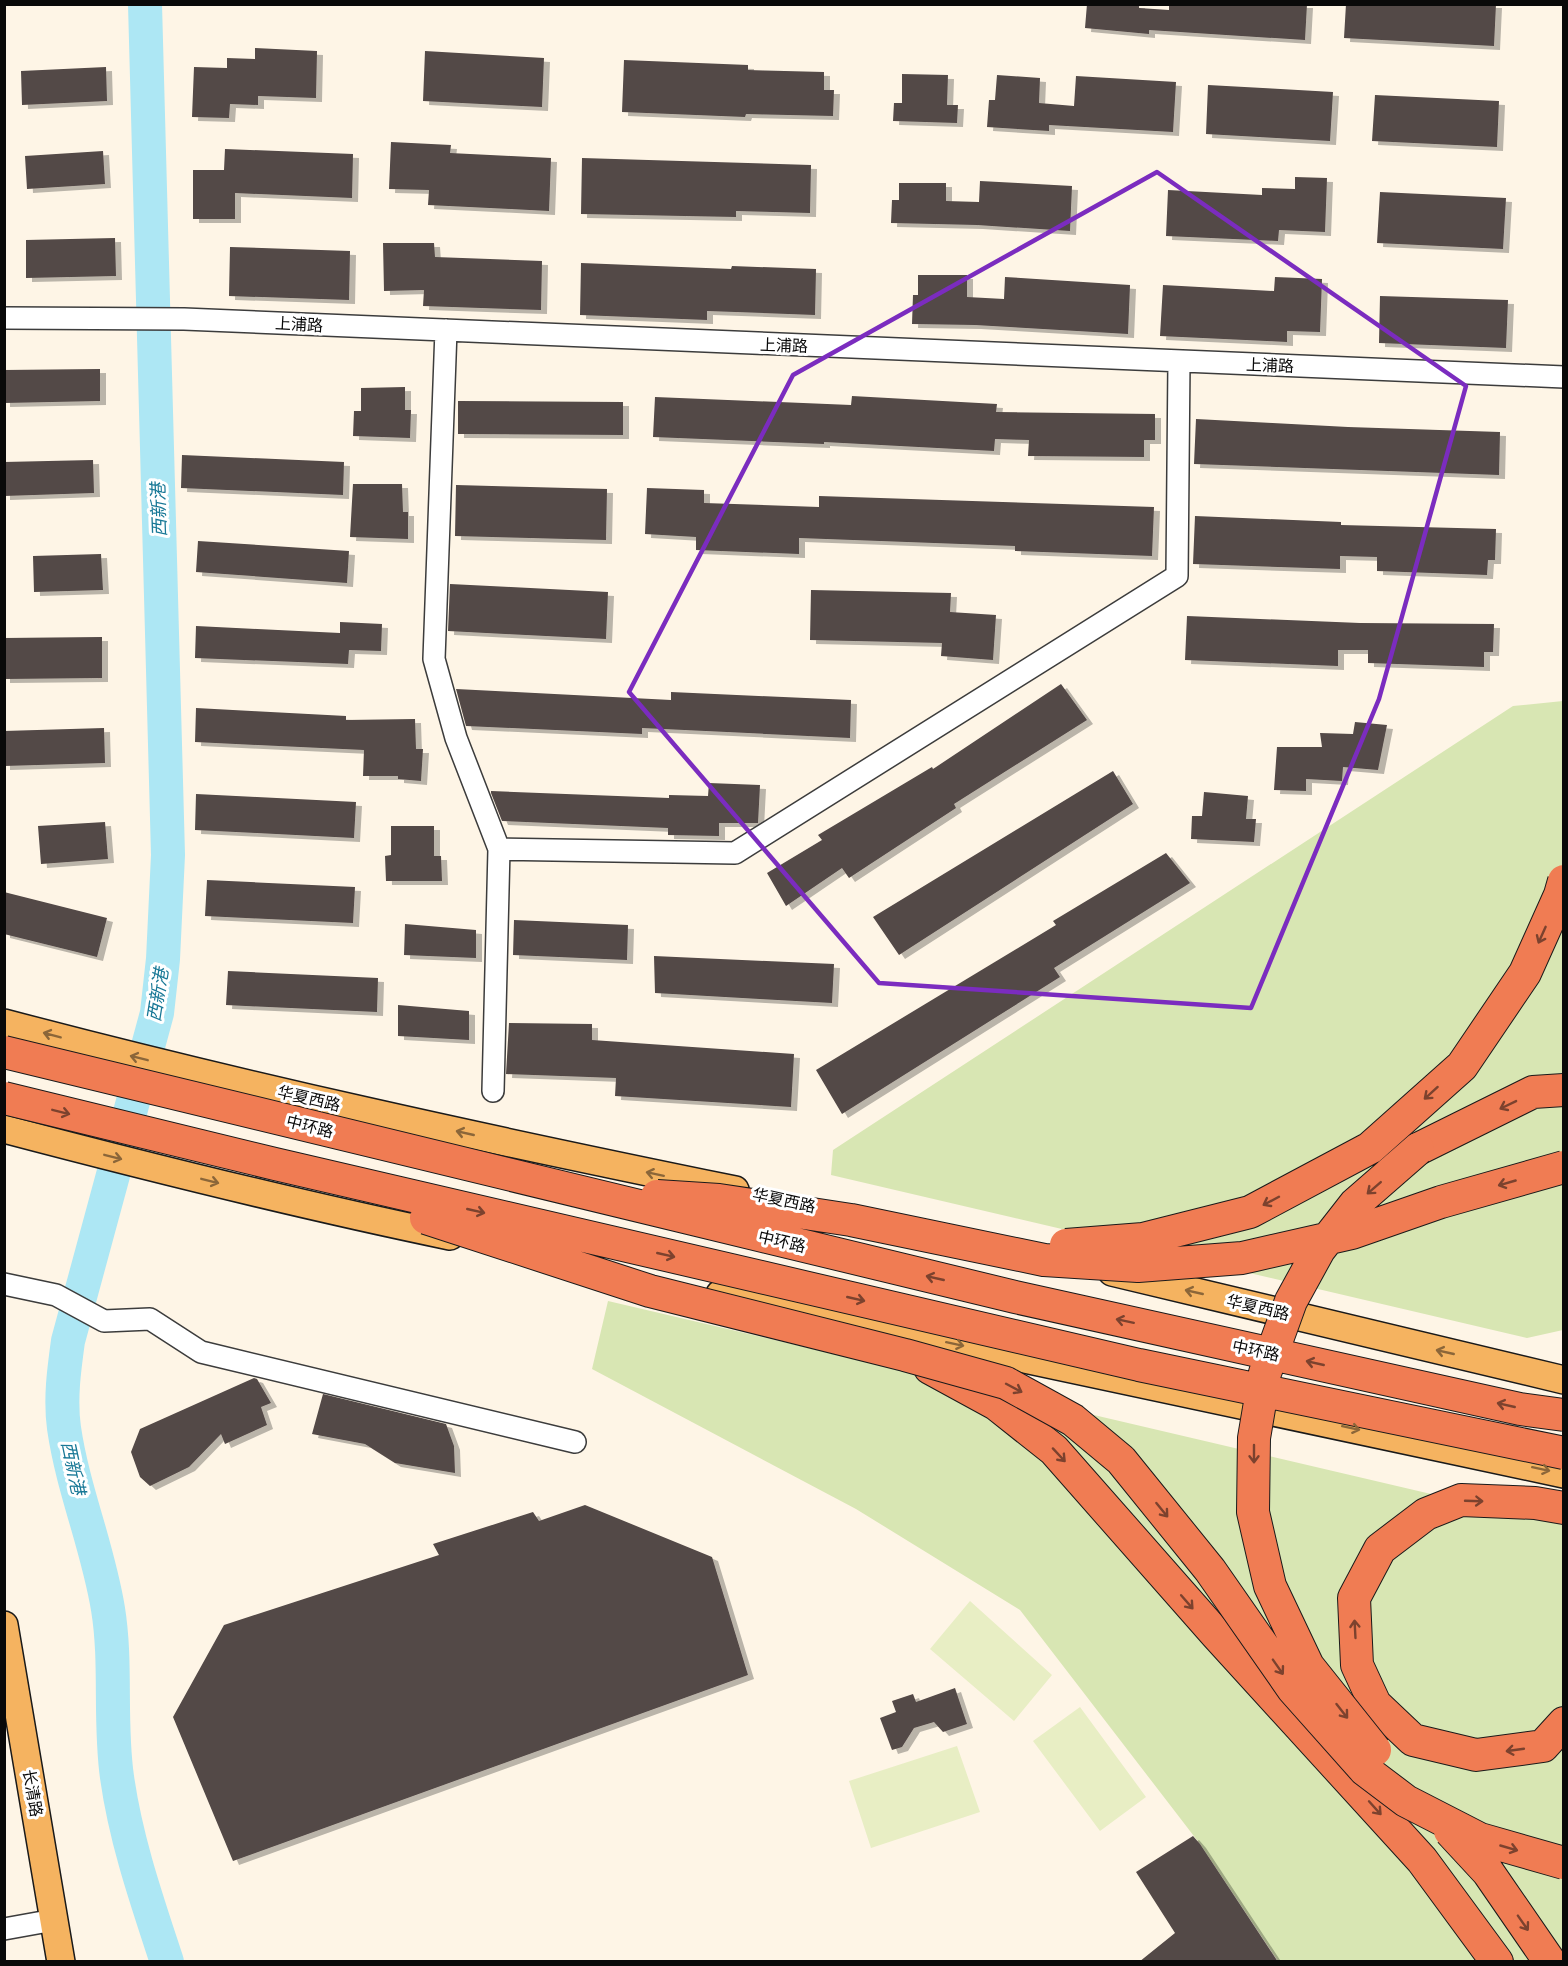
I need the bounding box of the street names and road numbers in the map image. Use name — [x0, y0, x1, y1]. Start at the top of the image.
street label: 上浦路 — [275, 314, 323, 335]
street label: 上浦路 — [760, 335, 808, 356]
street label: 上浦路 — [1246, 355, 1294, 376]
street label: 华夏西路 — [276, 1082, 342, 1115]
street label: 中环路 — [284, 1111, 335, 1142]
street label: 华夏西路 — [751, 1185, 817, 1216]
street label: 中环路 — [756, 1227, 807, 1256]
street label: 华夏西路 — [1225, 1291, 1291, 1324]
street label: 中环路 — [1230, 1336, 1281, 1365]
street label: 长清路 — [19, 1768, 46, 1818]

